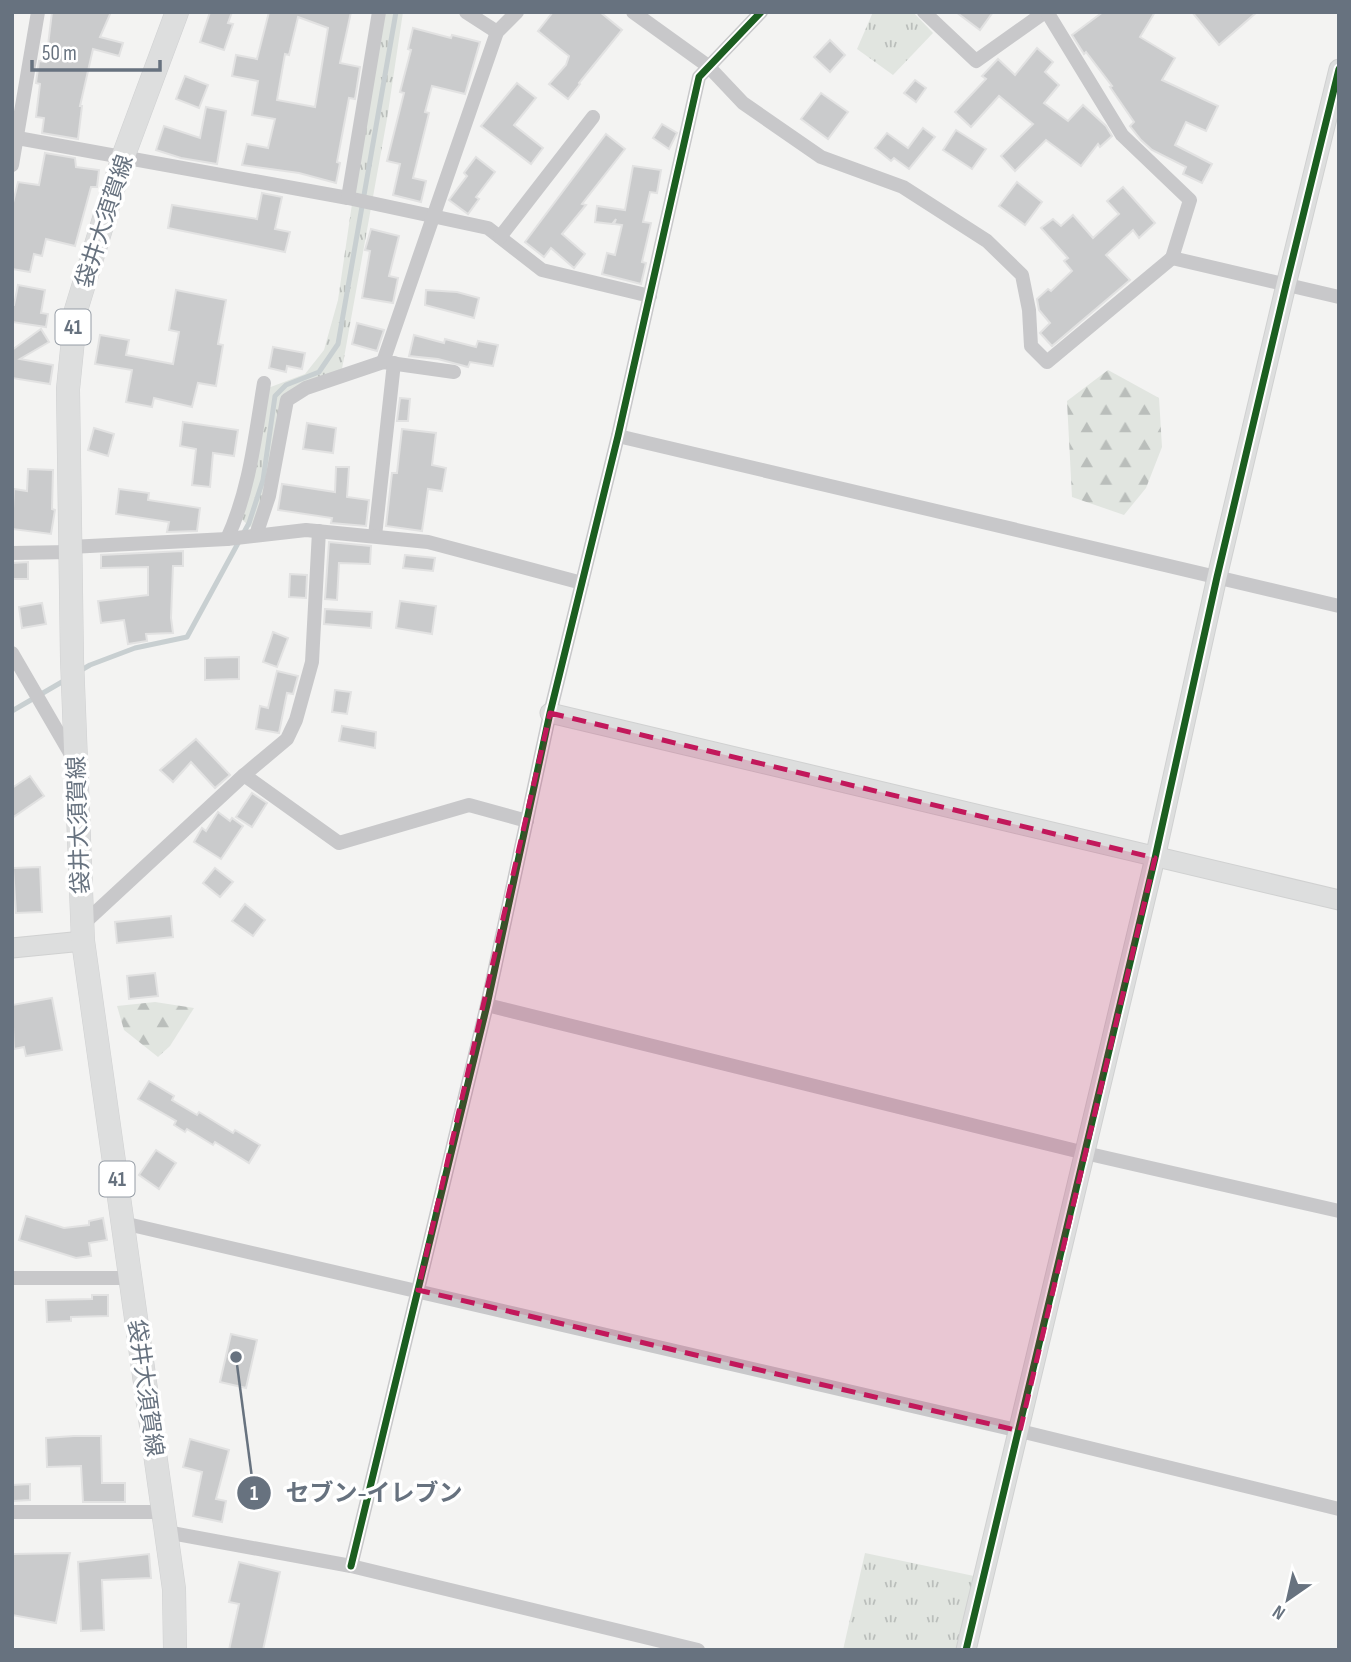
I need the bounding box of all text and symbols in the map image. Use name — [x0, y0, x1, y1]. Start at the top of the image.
scale bar — [32, 28, 159, 72]
text: 50 m — [42, 41, 77, 66]
street label: 袋井大須賀線 — [70, 151, 140, 291]
road number: 41 — [56, 310, 90, 344]
street label: 袋井大須賀線 — [63, 756, 95, 894]
road number: 41 — [100, 1162, 134, 1196]
street label: 袋井大須賀線 — [122, 1318, 168, 1458]
callout: セブン-イレブン — [237, 1471, 477, 1516]
text: セブン-イレブン — [285, 1479, 463, 1508]
text: 1 — [250, 1481, 258, 1506]
north arrow — [1253, 1564, 1323, 1634]
text: N — [1269, 1599, 1290, 1624]

